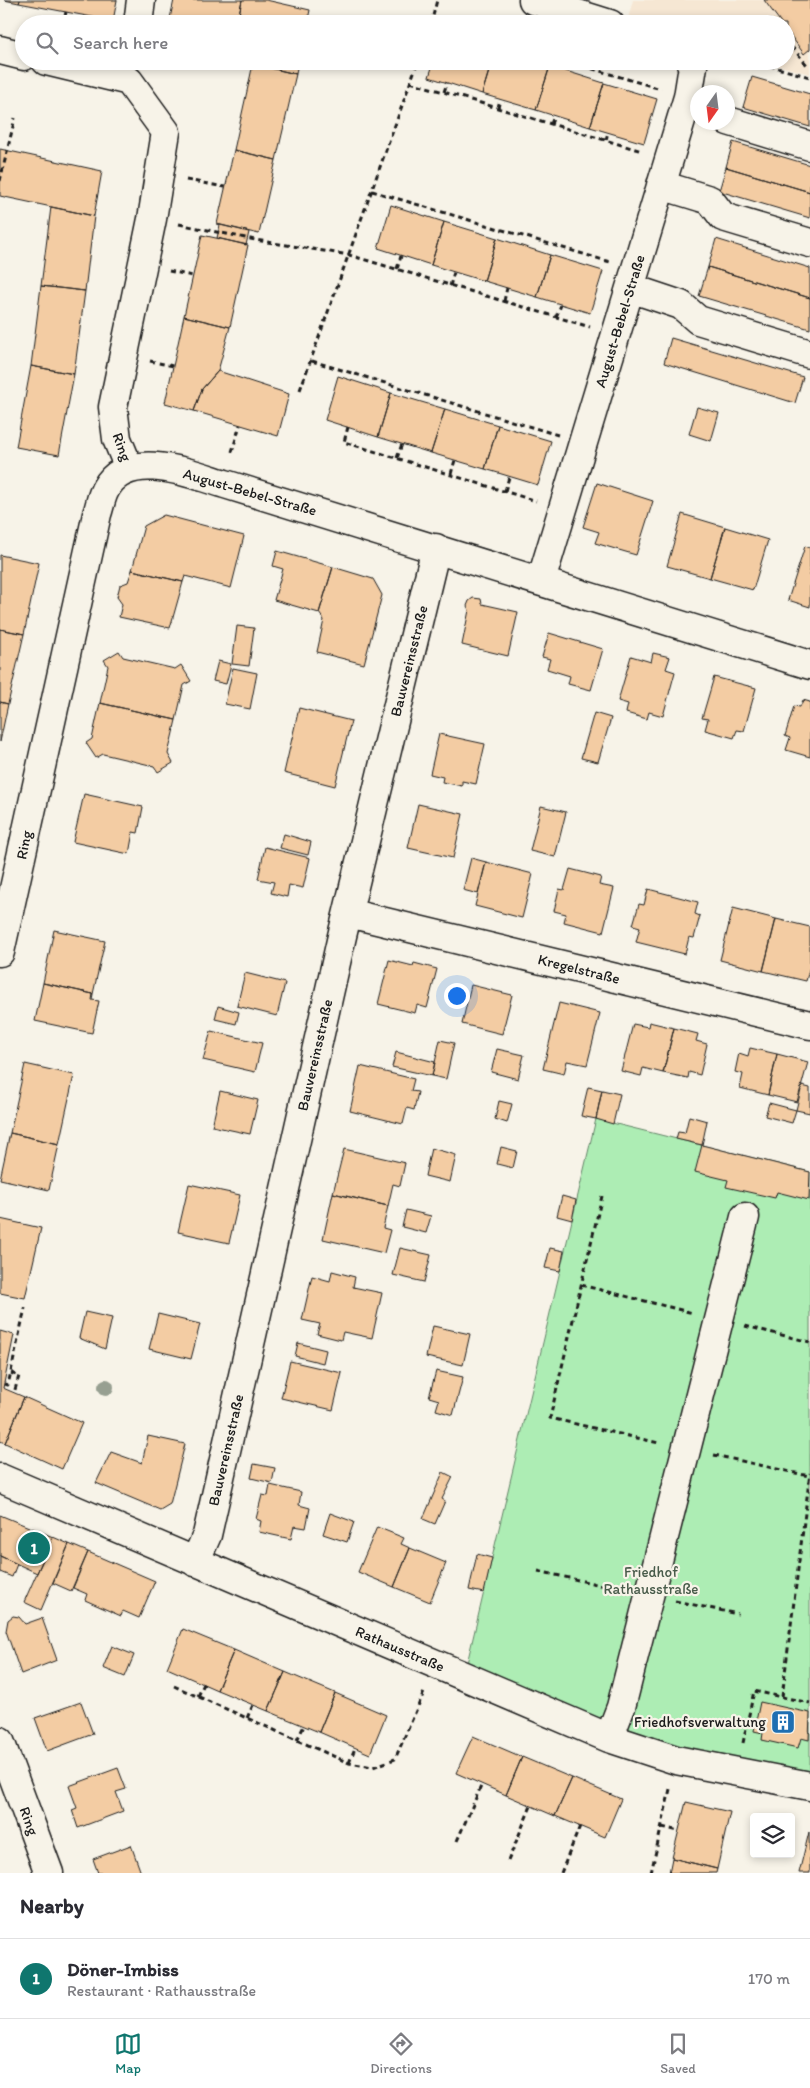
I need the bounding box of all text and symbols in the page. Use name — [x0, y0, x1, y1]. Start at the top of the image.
search box — [15, 15, 795, 70]
icon: search — [33, 29, 61, 57]
text: Search here — [73, 31, 168, 54]
north arrow — [690, 85, 735, 130]
street label: August-Bebel-Straße — [591, 252, 649, 390]
street label: Ring — [109, 430, 136, 464]
street label: August-Bebel-Straße — [181, 464, 319, 520]
street label: Bauvereinsstraße — [386, 603, 432, 719]
street label: Ring — [12, 829, 36, 861]
street label: Kregelstraße — [536, 950, 622, 988]
your location — [444, 983, 470, 1009]
street label: Bauvereinsstraße — [293, 997, 337, 1113]
street label: Bauvereinsstraße — [204, 1392, 248, 1508]
pin: 1 — [18, 1529, 50, 1567]
park label: Friedhof Rathausstraße — [604, 1563, 698, 1598]
street label: Rathausstraße — [353, 1622, 447, 1676]
building icon: Friedhofsverwaltung — [770, 1709, 796, 1735]
place label: Friedhofsverwaltung — [634, 1713, 766, 1731]
street label: Ring — [16, 1804, 43, 1838]
map controls — [750, 1813, 795, 1858]
button: layers — [750, 1813, 795, 1858]
text: Nearby — [20, 1893, 84, 1918]
text: Döner-Imbiss — [67, 1958, 179, 1981]
text: 1 — [32, 1969, 40, 1988]
text: 170 m — [748, 1969, 790, 1988]
text: Restaurant · Rathausstraße — [67, 1981, 256, 2000]
tab: Map — [114, 2030, 142, 2077]
tab: Directions — [370, 2030, 432, 2077]
tab: Saved — [660, 2030, 696, 2077]

